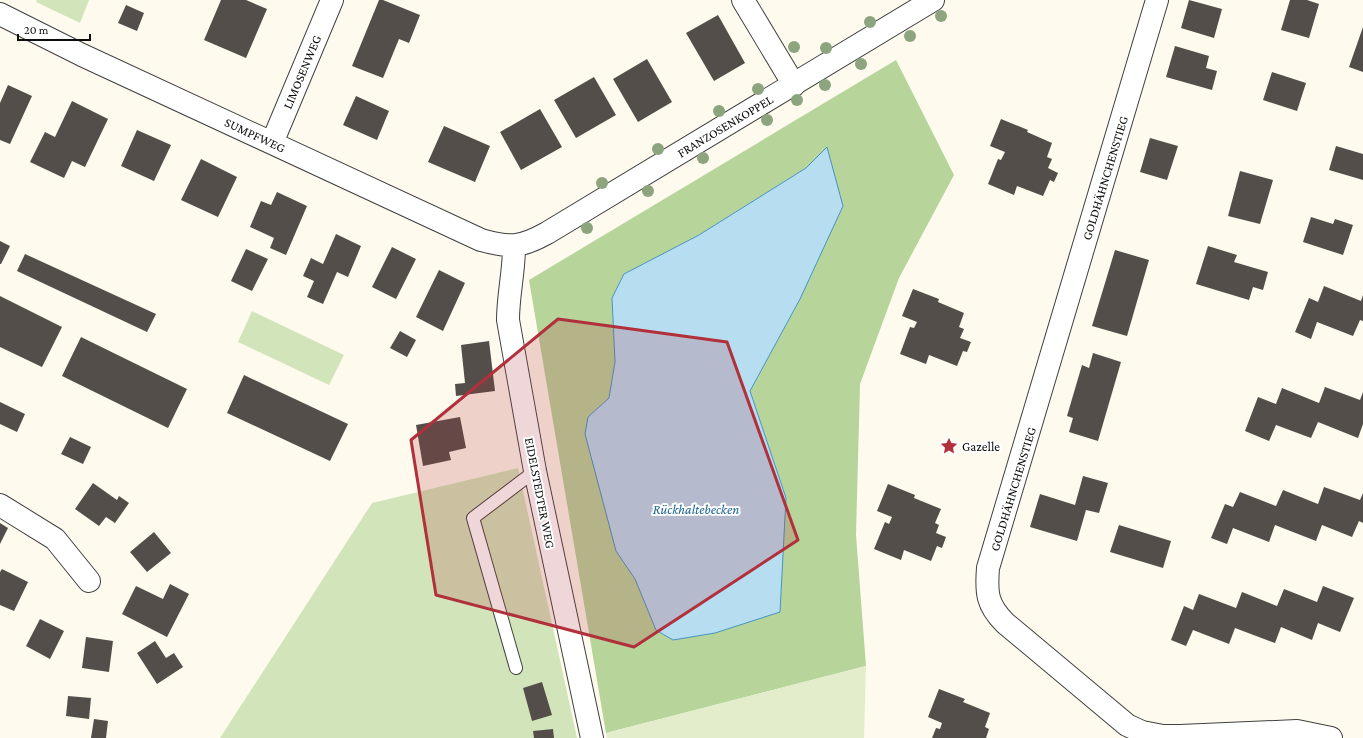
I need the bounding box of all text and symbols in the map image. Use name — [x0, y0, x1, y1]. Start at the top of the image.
scale bar — [18, 16, 90, 42]
text: 20 m — [24, 23, 49, 37]
street label: LIMOSENWEG — [280, 33, 324, 111]
street label: FRANZOSENKOPPEL — [674, 91, 776, 160]
street label: SUMPFWEG — [222, 114, 288, 156]
street label: GOLDHÄHNCHENSTIEG — [1079, 114, 1131, 242]
street label: GOLDHÄHNCHENSTIEG — [987, 425, 1039, 553]
street label: EIDELSTEDTER WEG — [522, 436, 558, 550]
place icon: Gazelle — [939, 436, 959, 456]
place label: Gazelle — [962, 439, 1000, 454]
water label: Rückhaltebecken — [653, 501, 739, 517]

